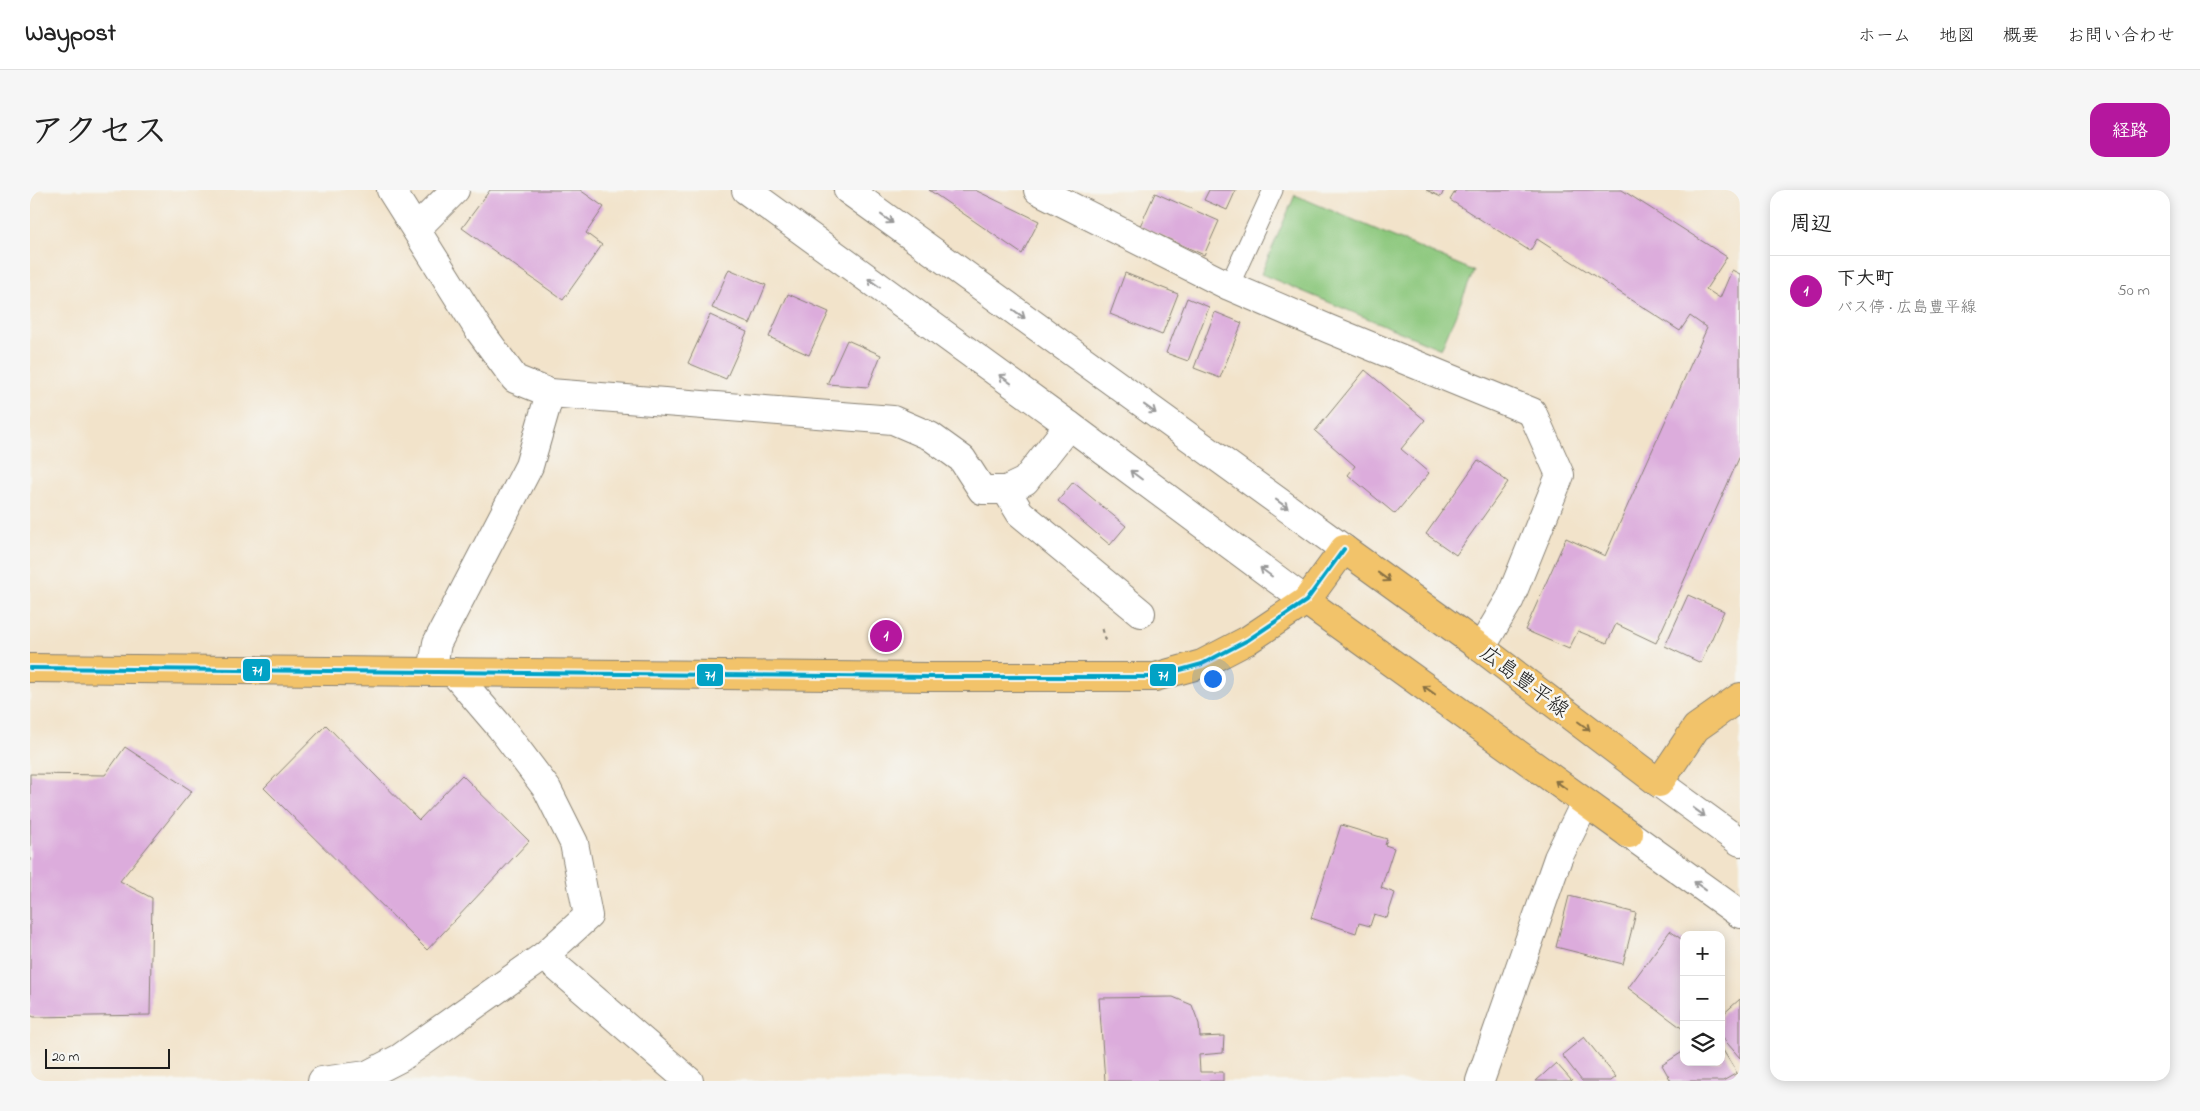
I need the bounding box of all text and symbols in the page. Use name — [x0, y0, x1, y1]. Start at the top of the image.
text: Waypost — [25, 17, 116, 52]
text: ホーム — [1858, 24, 1911, 50]
text: 地図 — [1939, 24, 1975, 50]
text: 概要 — [2003, 24, 2039, 50]
text: お問い合わせ — [2067, 24, 2175, 50]
button: 経路 — [2090, 103, 2170, 157]
text: アクセス — [30, 108, 168, 159]
text: 周辺 — [1790, 210, 1832, 240]
one-way arrow — [880, 213, 893, 224]
text: 下大町 — [1837, 266, 1894, 293]
one-way arrow — [867, 278, 881, 288]
text: 1 — [1803, 279, 1809, 303]
text: 50 m — [2118, 279, 2150, 303]
text: バス停 · 広島豊平線 — [1837, 296, 1976, 320]
one-way arrow — [1012, 309, 1026, 319]
one-way arrow — [999, 373, 1012, 384]
one-way arrow — [1143, 404, 1157, 414]
one-way arrow — [1129, 470, 1143, 480]
one-way arrow — [1275, 499, 1289, 509]
one-way arrow — [1260, 567, 1274, 577]
one-way arrow — [1376, 572, 1390, 582]
pin: 1 — [870, 617, 902, 655]
street label: 広島豊平線 — [1473, 639, 1575, 726]
line badge: 71 — [242, 658, 271, 682]
text: 71 — [252, 661, 263, 682]
line badge: 71 — [696, 663, 724, 687]
line badge: 71 — [1149, 663, 1177, 687]
text: 71 — [705, 666, 716, 687]
text: 71 — [1158, 666, 1169, 687]
your location — [1200, 666, 1226, 692]
one-way arrow — [1422, 685, 1436, 695]
one-way arrow — [1577, 721, 1590, 732]
one-way arrow — [1554, 780, 1568, 790]
one-way arrow — [1692, 807, 1706, 817]
one-way arrow — [1694, 881, 1708, 891]
map controls — [1680, 931, 1725, 1066]
button: + — [1680, 931, 1725, 976]
button: − — [1680, 976, 1725, 1021]
button: layers — [1680, 1021, 1725, 1066]
scale bar — [45, 1046, 170, 1069]
text: 20 m — [52, 1047, 79, 1068]

